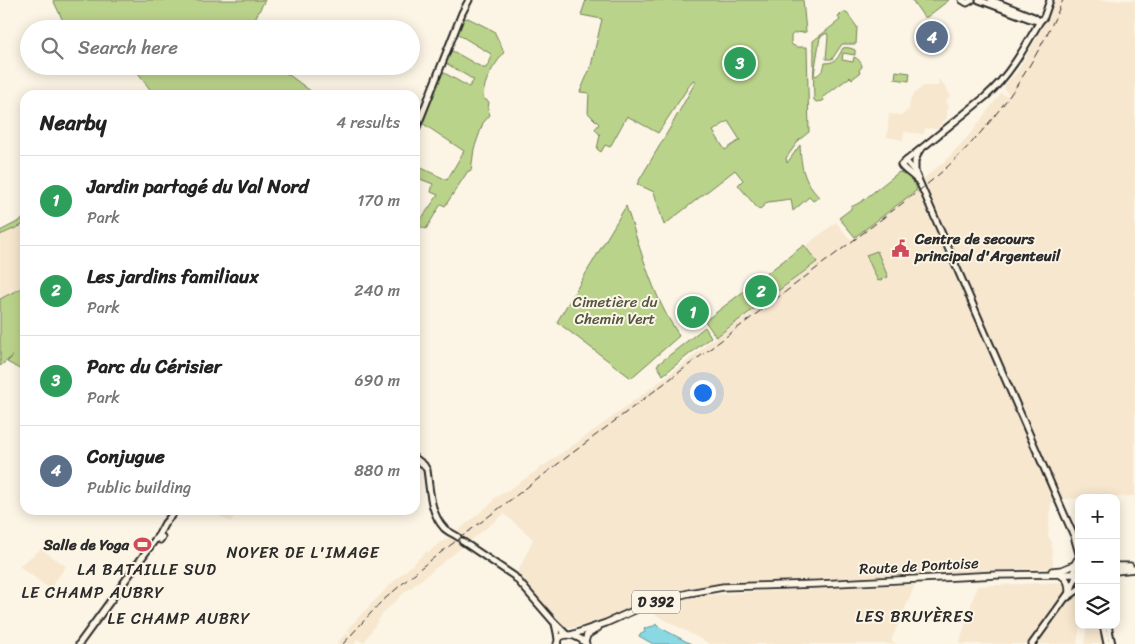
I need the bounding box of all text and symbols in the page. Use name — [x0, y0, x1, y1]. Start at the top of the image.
pin: 4 — [916, 18, 948, 56]
search box — [20, 20, 420, 75]
text: Search here — [78, 31, 178, 64]
icon: search — [38, 34, 66, 62]
pin: 3 — [724, 44, 756, 82]
text: Nearby — [40, 104, 106, 142]
text: 4 results — [336, 108, 400, 137]
text: Jardin partagé du Val Nord — [87, 170, 308, 203]
text: 1 — [53, 186, 59, 215]
text: 170 m — [357, 186, 400, 215]
text: Park — [87, 203, 120, 232]
place label: Centre de secours principal d'Argenteuil — [914, 226, 1061, 269]
public building icon: Centre de secours principal d'Argenteuil — [891, 238, 911, 258]
text: Les jardins familiaux — [87, 260, 259, 293]
pin: 2 — [745, 272, 777, 310]
text: 2 — [51, 276, 61, 305]
text: 240 m — [354, 276, 400, 305]
park label: Cimetière du Chemin Vert — [573, 289, 657, 332]
text: Park — [87, 293, 120, 322]
pin: 1 — [677, 293, 709, 331]
text: Parc du Cérisier — [87, 350, 222, 383]
text: 3 — [52, 366, 60, 395]
text: 690 m — [355, 366, 400, 395]
your location — [690, 380, 716, 406]
text: Park — [87, 383, 120, 412]
text: Conjugue — [87, 440, 165, 473]
text: 4 — [51, 456, 61, 485]
text: 880 m — [354, 456, 400, 485]
text: Public building — [87, 473, 191, 502]
map controls — [1075, 494, 1120, 629]
button: + — [1075, 494, 1120, 539]
place label: Salle de Yoga — [42, 532, 129, 558]
sports icon: Salle de Yoga — [133, 535, 153, 555]
district label: NOYER DE L'IMAGE — [226, 538, 380, 567]
button: − — [1075, 539, 1120, 584]
street label: Route de Pontoise — [859, 550, 980, 582]
district label: LA BATAILLE SUD — [77, 555, 217, 584]
district label: LE CHAMP AUBRY — [22, 578, 165, 607]
button: layers — [1075, 584, 1120, 629]
road number: D 392 — [632, 590, 680, 614]
district label: LES BRUYÈRES — [856, 602, 974, 631]
district label: LE CHAMP AUBRY — [108, 604, 251, 633]

